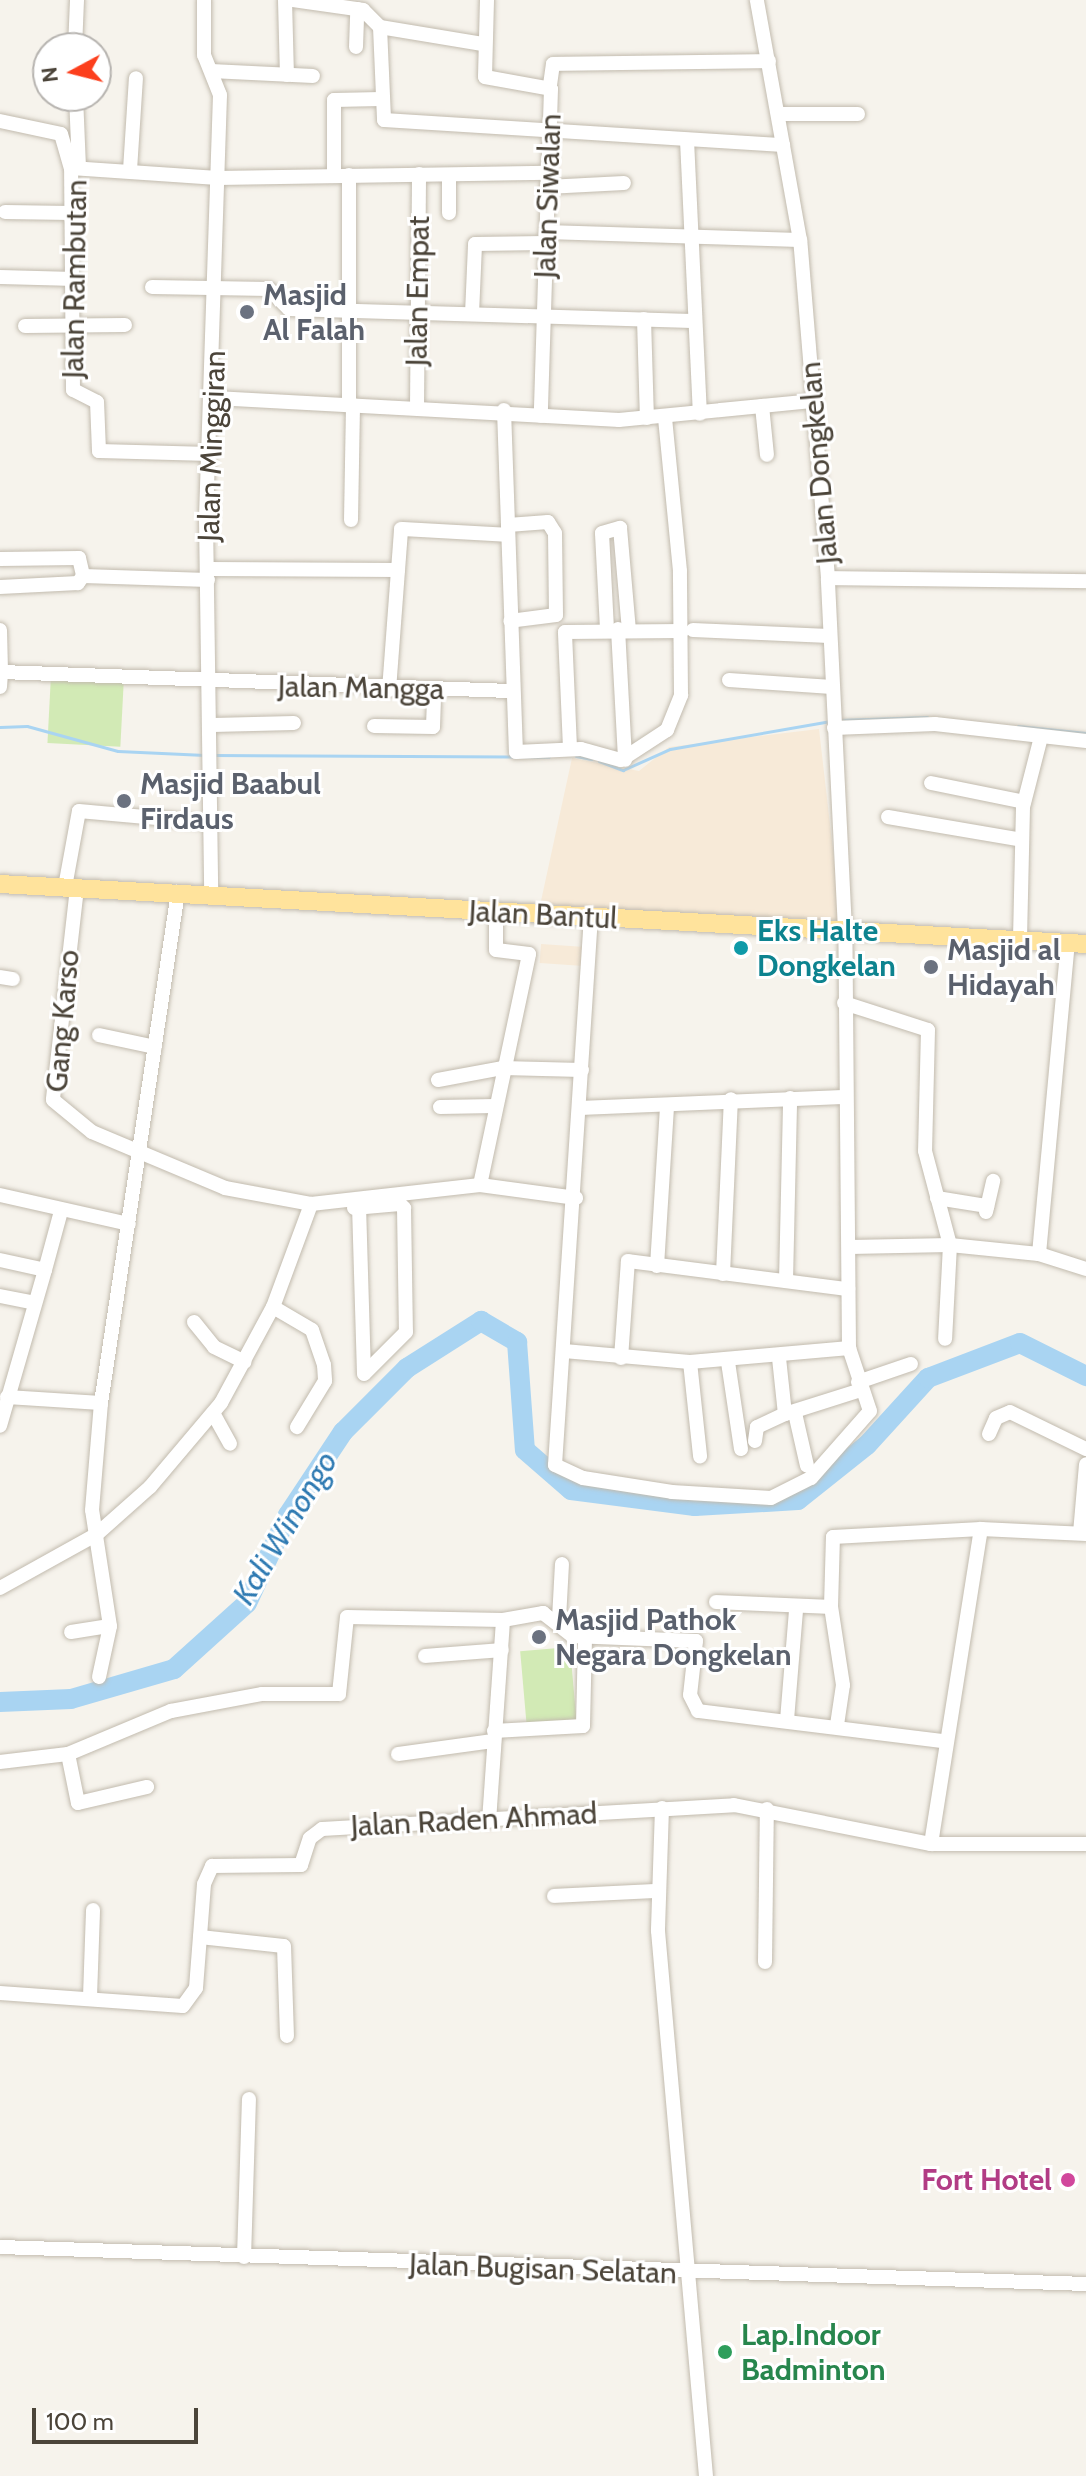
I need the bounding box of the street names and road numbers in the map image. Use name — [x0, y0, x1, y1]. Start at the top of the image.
street label: Jalan Siwalan — [527, 113, 569, 279]
street label: Jalan Rambutan — [55, 179, 95, 379]
street label: Jalan Empat — [399, 216, 437, 366]
street label: Jalan Minggiran — [191, 350, 233, 542]
street label: Jalan Dongkelan — [792, 360, 846, 566]
street label: Jalan Mangga — [278, 669, 444, 707]
street label: Jalan Bantul — [468, 893, 618, 937]
street label: Gang Karso — [39, 948, 87, 1094]
street label: Jalan Raden Ahmad — [350, 1796, 598, 1844]
street label: Jalan Bugisan Selatan — [409, 2246, 677, 2292]

